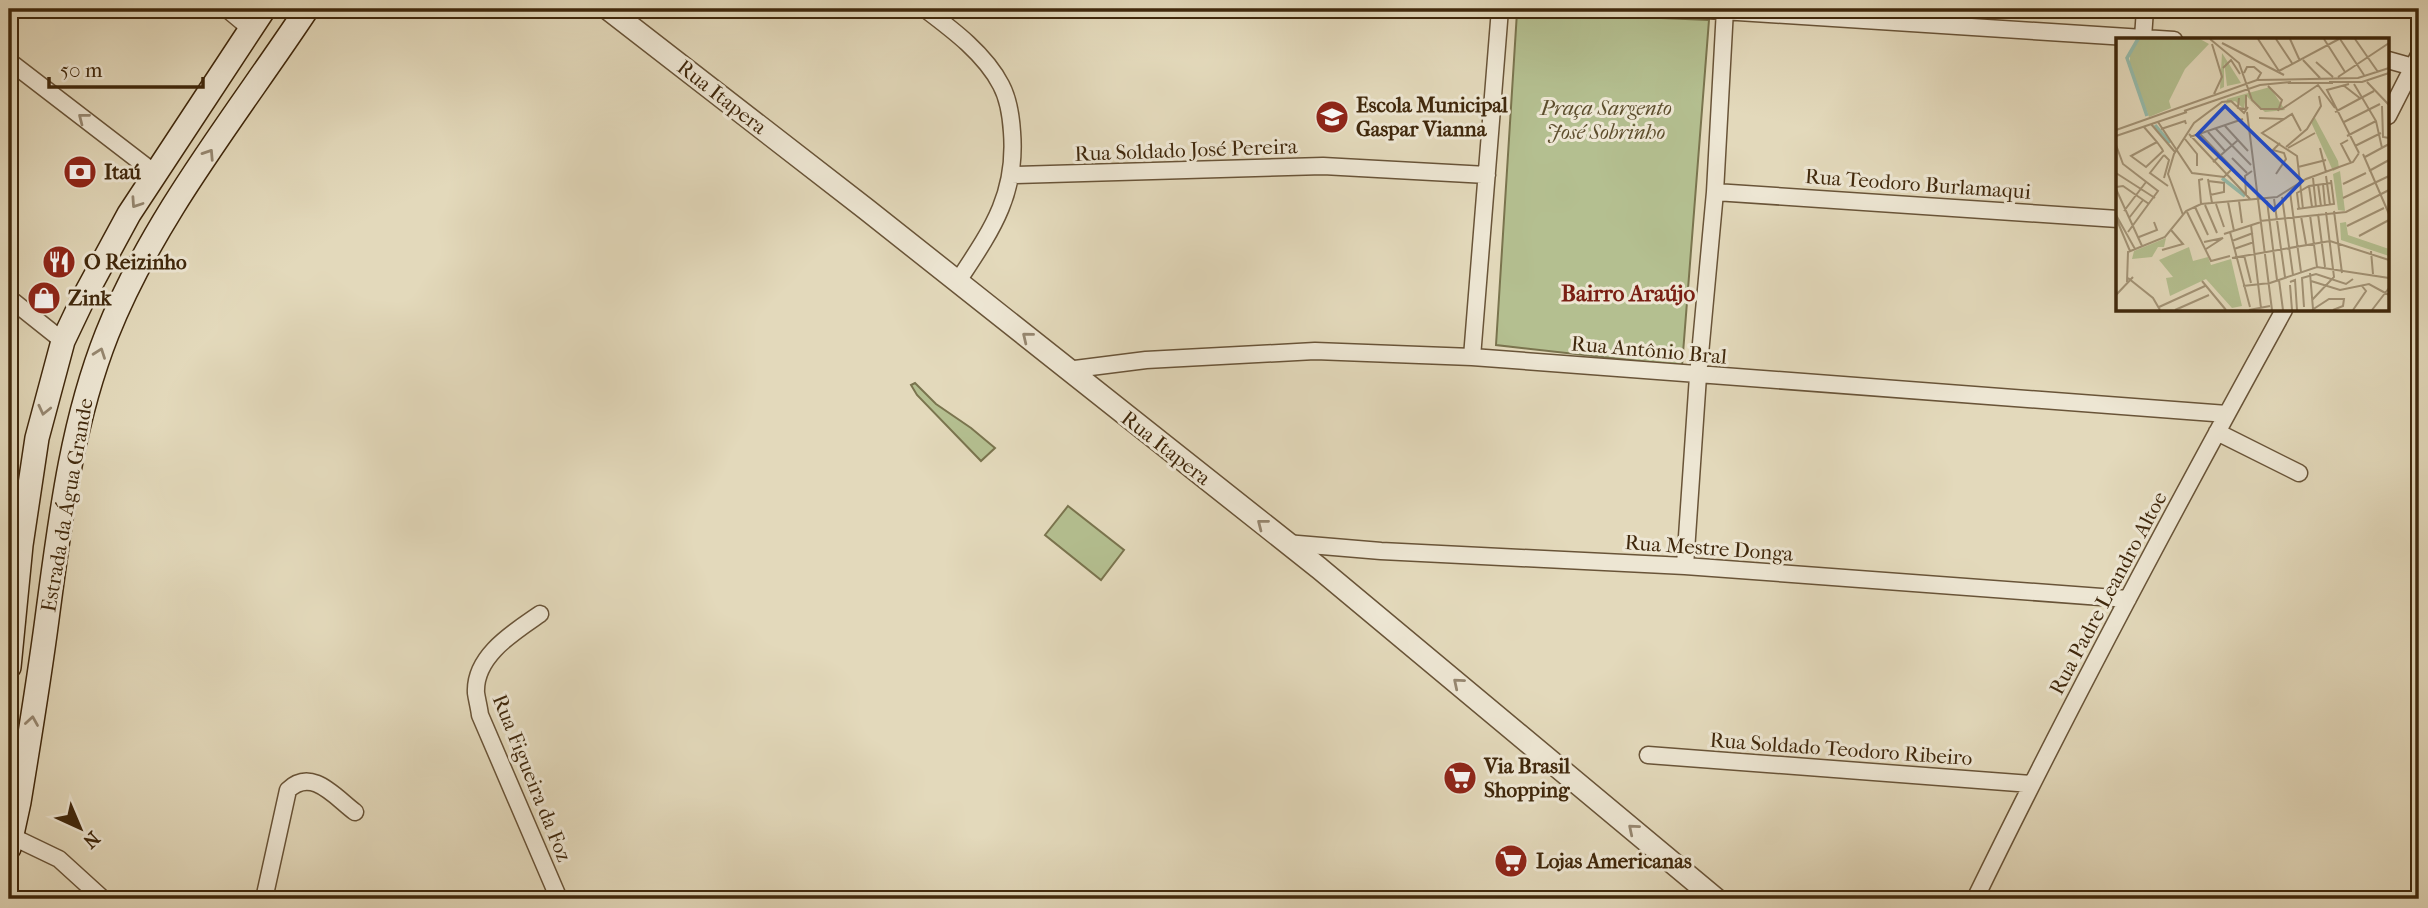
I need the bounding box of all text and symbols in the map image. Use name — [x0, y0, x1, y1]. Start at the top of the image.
inset map — [2116, 38, 2390, 312]
scale bar — [49, 46, 203, 90]
street label: Rua Itapera — [673, 55, 772, 139]
text: 50 m — [60, 58, 103, 82]
place label: Escola Municipal Gaspar Vianna — [1356, 93, 1508, 141]
park label: Praça Sargento José Sobrinho — [1539, 96, 1672, 144]
school or university icon: Escola Municipal Gaspar Vianna — [1313, 98, 1351, 136]
one-way arrow — [78, 113, 90, 126]
street label: Rua Soldado José Pereira — [1074, 134, 1298, 166]
one-way arrow — [200, 149, 213, 162]
bank icon: Itaú — [61, 153, 99, 191]
place label: Itaú — [104, 160, 141, 184]
street label: Rua Teodoro Burlamaqui — [1804, 164, 2032, 204]
one-way arrow — [132, 195, 144, 208]
restaurant icon: O Reizinho — [40, 243, 78, 281]
place label: O Reizinho — [84, 250, 187, 274]
shop icon: Zink — [25, 279, 63, 317]
district label: Bairro Araújo — [1561, 280, 1695, 307]
place label: Zink — [68, 286, 113, 310]
street label: Rua Antônio Bral — [1570, 331, 1728, 369]
one-way arrow — [1022, 333, 1035, 345]
one-way arrow — [92, 348, 106, 360]
street label: Estrada da Água Grande — [36, 396, 98, 614]
one-way arrow — [38, 404, 52, 416]
street label: Rua Itapera — [1117, 406, 1216, 490]
street label: Rua Padre Leandro Altoe — [2044, 487, 2172, 699]
one-way arrow — [1258, 520, 1270, 533]
street label: Rua Mestre Donga — [1624, 530, 1794, 566]
one-way arrow — [1454, 678, 1466, 691]
street label: Rua Figueira da Foz — [487, 691, 577, 865]
one-way arrow — [24, 715, 39, 727]
street label: Rua Soldado Teodoro Ribeiro — [1709, 728, 1973, 770]
place label: Via Brasil Shopping — [1483, 754, 1570, 802]
supermarket icon: Via Brasil Shopping — [1441, 759, 1479, 797]
north arrow — [46, 792, 116, 862]
one-way arrow — [1628, 825, 1641, 837]
text: N — [78, 827, 104, 853]
supermarket icon: Lojas Americanas — [1492, 842, 1530, 880]
place label: Lojas Americanas — [1536, 849, 1692, 873]

